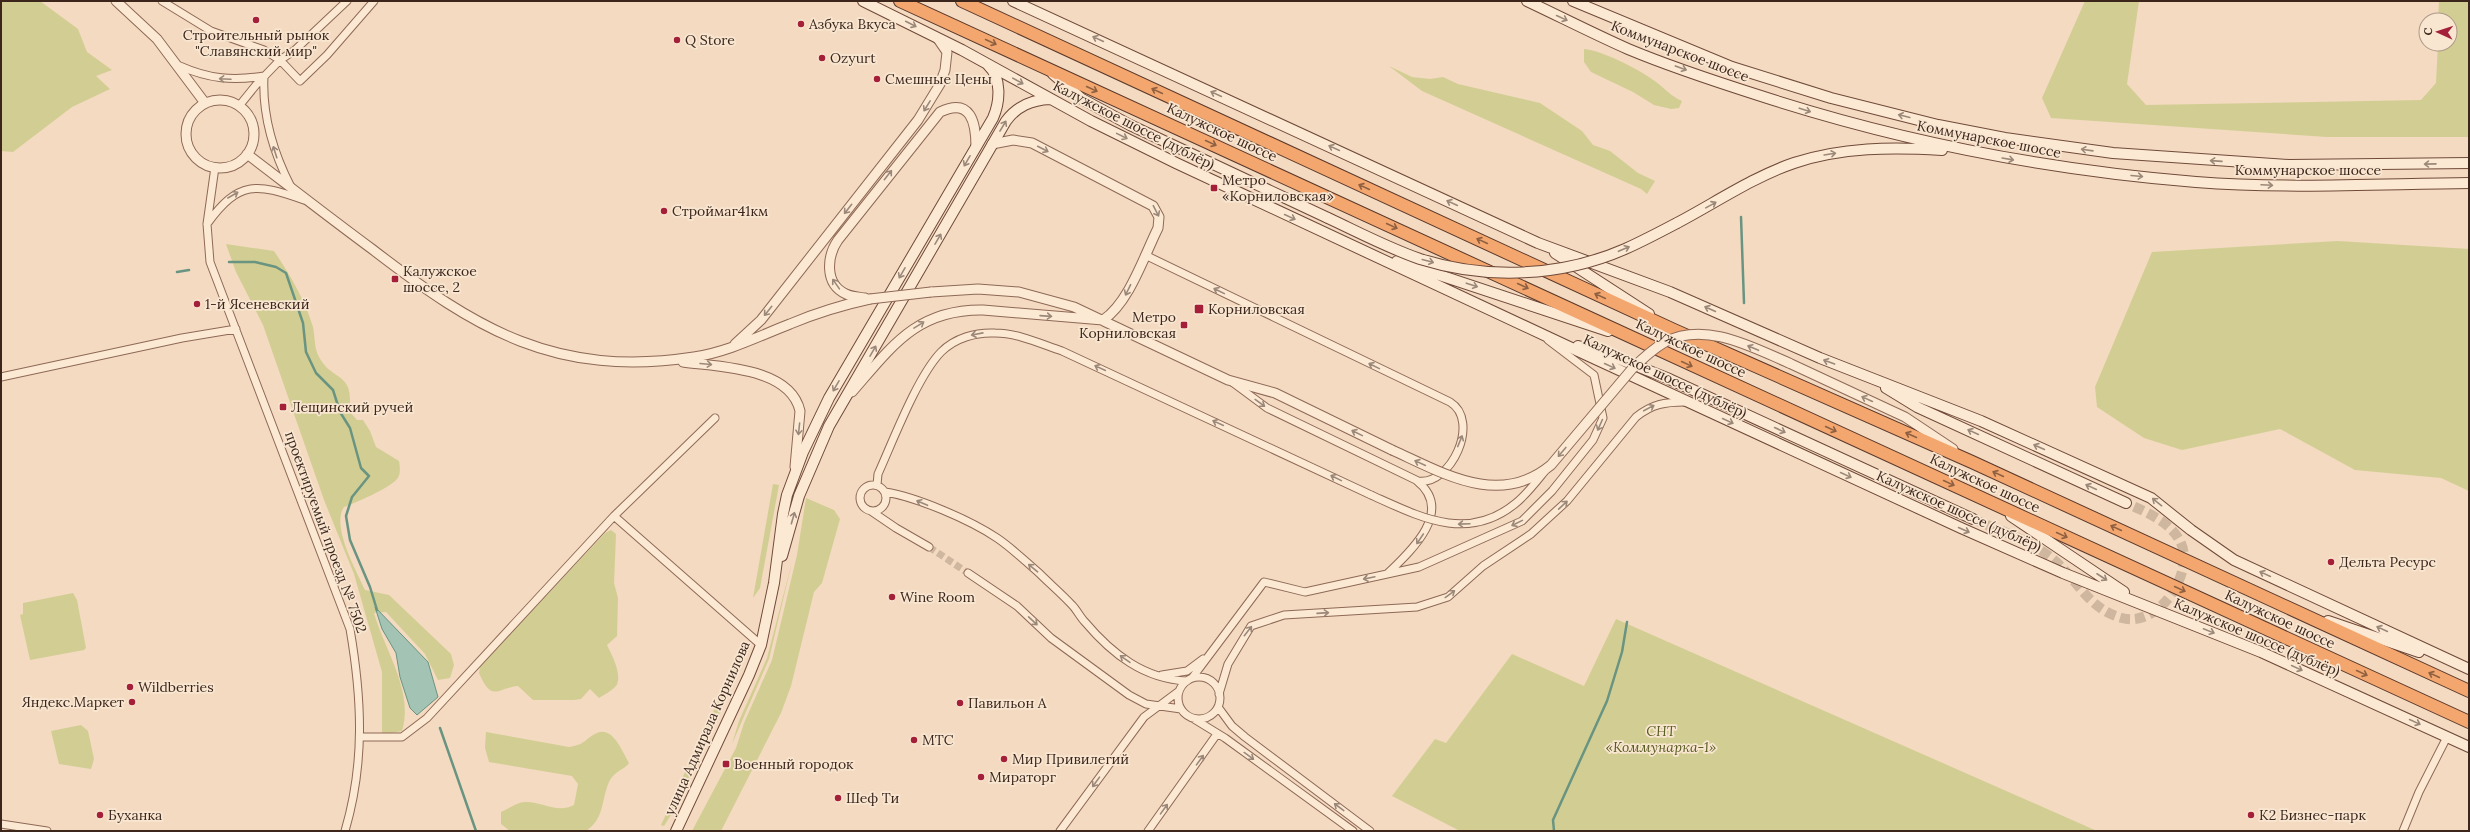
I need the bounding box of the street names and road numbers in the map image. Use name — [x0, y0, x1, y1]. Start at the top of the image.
street label: Коммунарское шоссе — [1608, 16, 1752, 86]
street label: Калужское шоссе (дублёр) — [1050, 76, 1218, 174]
street label: Калужское шоссе — [1164, 99, 1280, 166]
street label: Коммунарское шоссе — [1915, 116, 2063, 162]
street label: Коммунарское шоссе — [2235, 161, 2382, 179]
street label: Калужское шоссе — [1633, 315, 1749, 382]
street label: Калужское шоссе (дублёр) — [1580, 330, 1750, 422]
street label: проектируемый проезд № 7502 — [281, 429, 371, 635]
street label: Калужское шоссе — [1927, 450, 2043, 517]
street label: Калужское шоссе (дублёр) — [1874, 466, 2044, 556]
street label: Калужское шоссе — [2222, 586, 2338, 653]
street label: Калужское шоссе (дублёр) — [2171, 594, 2343, 680]
street label: улица Адмирала Корнилова — [660, 638, 754, 818]

